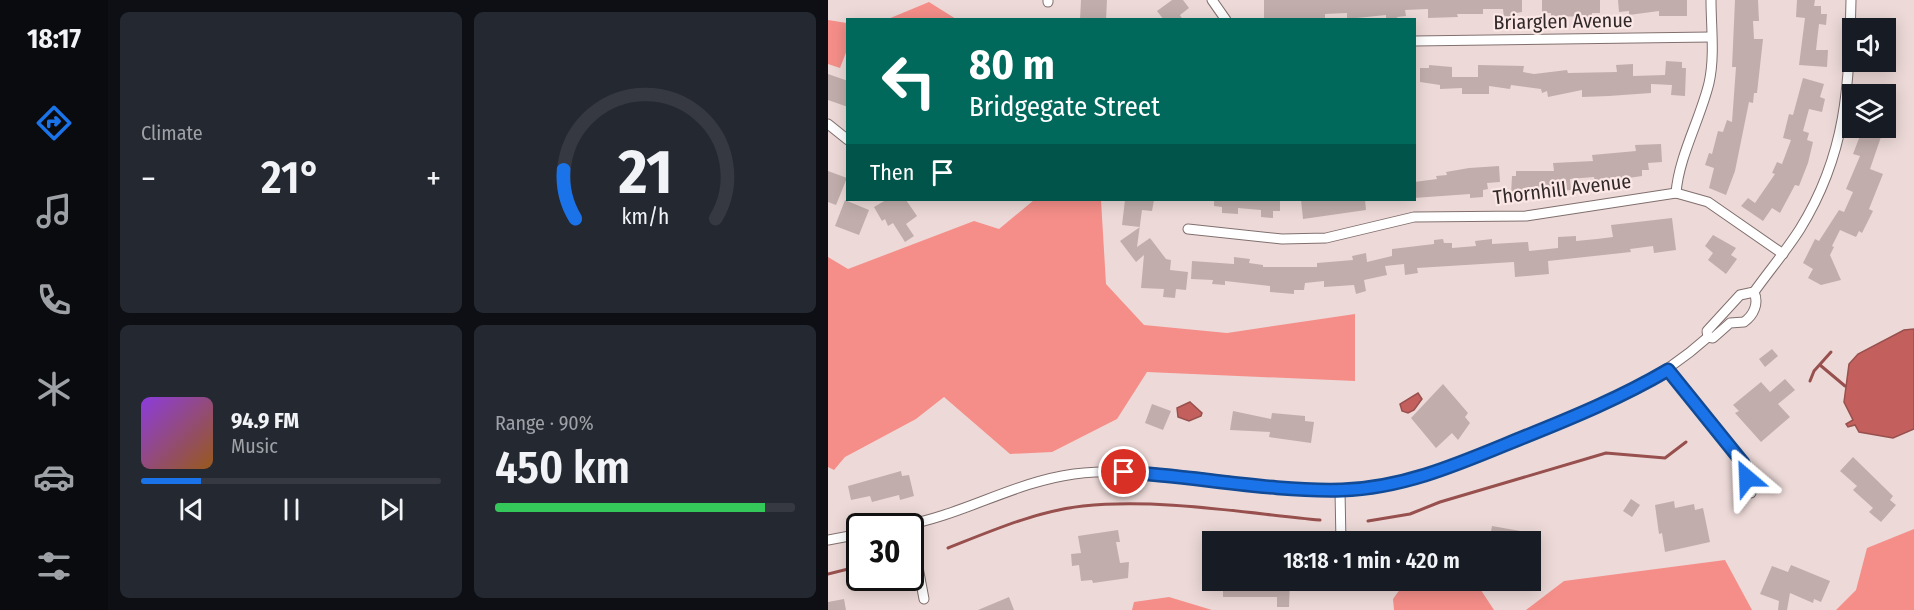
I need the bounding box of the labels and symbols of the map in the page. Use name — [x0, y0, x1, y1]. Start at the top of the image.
street label: Briarglen Avenue — [1493, 8, 1633, 34]
street label: Thornhill Avenue — [1492, 169, 1632, 209]
pin — [1098, 446, 1149, 497]
position arrow — [1715, 446, 1779, 510]
speed limit sign: 30 — [846, 513, 924, 591]

